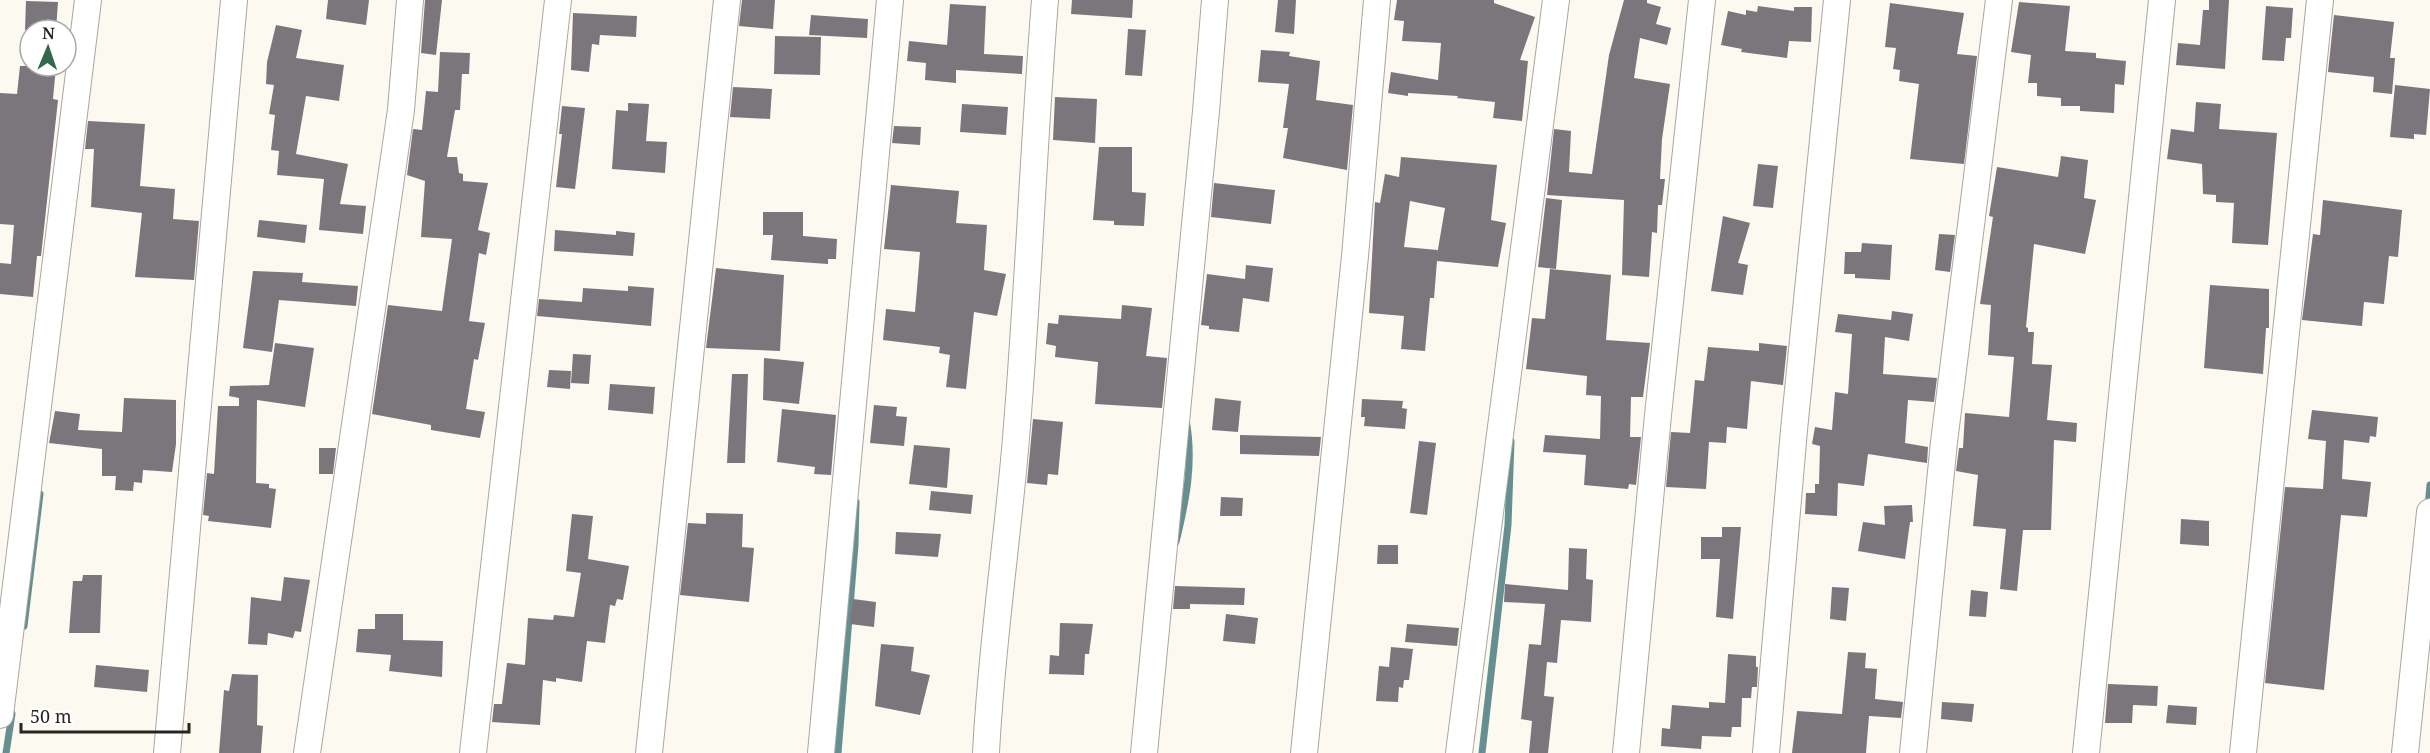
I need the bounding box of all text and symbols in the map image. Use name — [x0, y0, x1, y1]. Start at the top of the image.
north arrow — [18, 18, 78, 78]
text: N — [42, 22, 56, 44]
scale bar — [21, 696, 189, 734]
text: 50 m — [30, 704, 72, 728]

